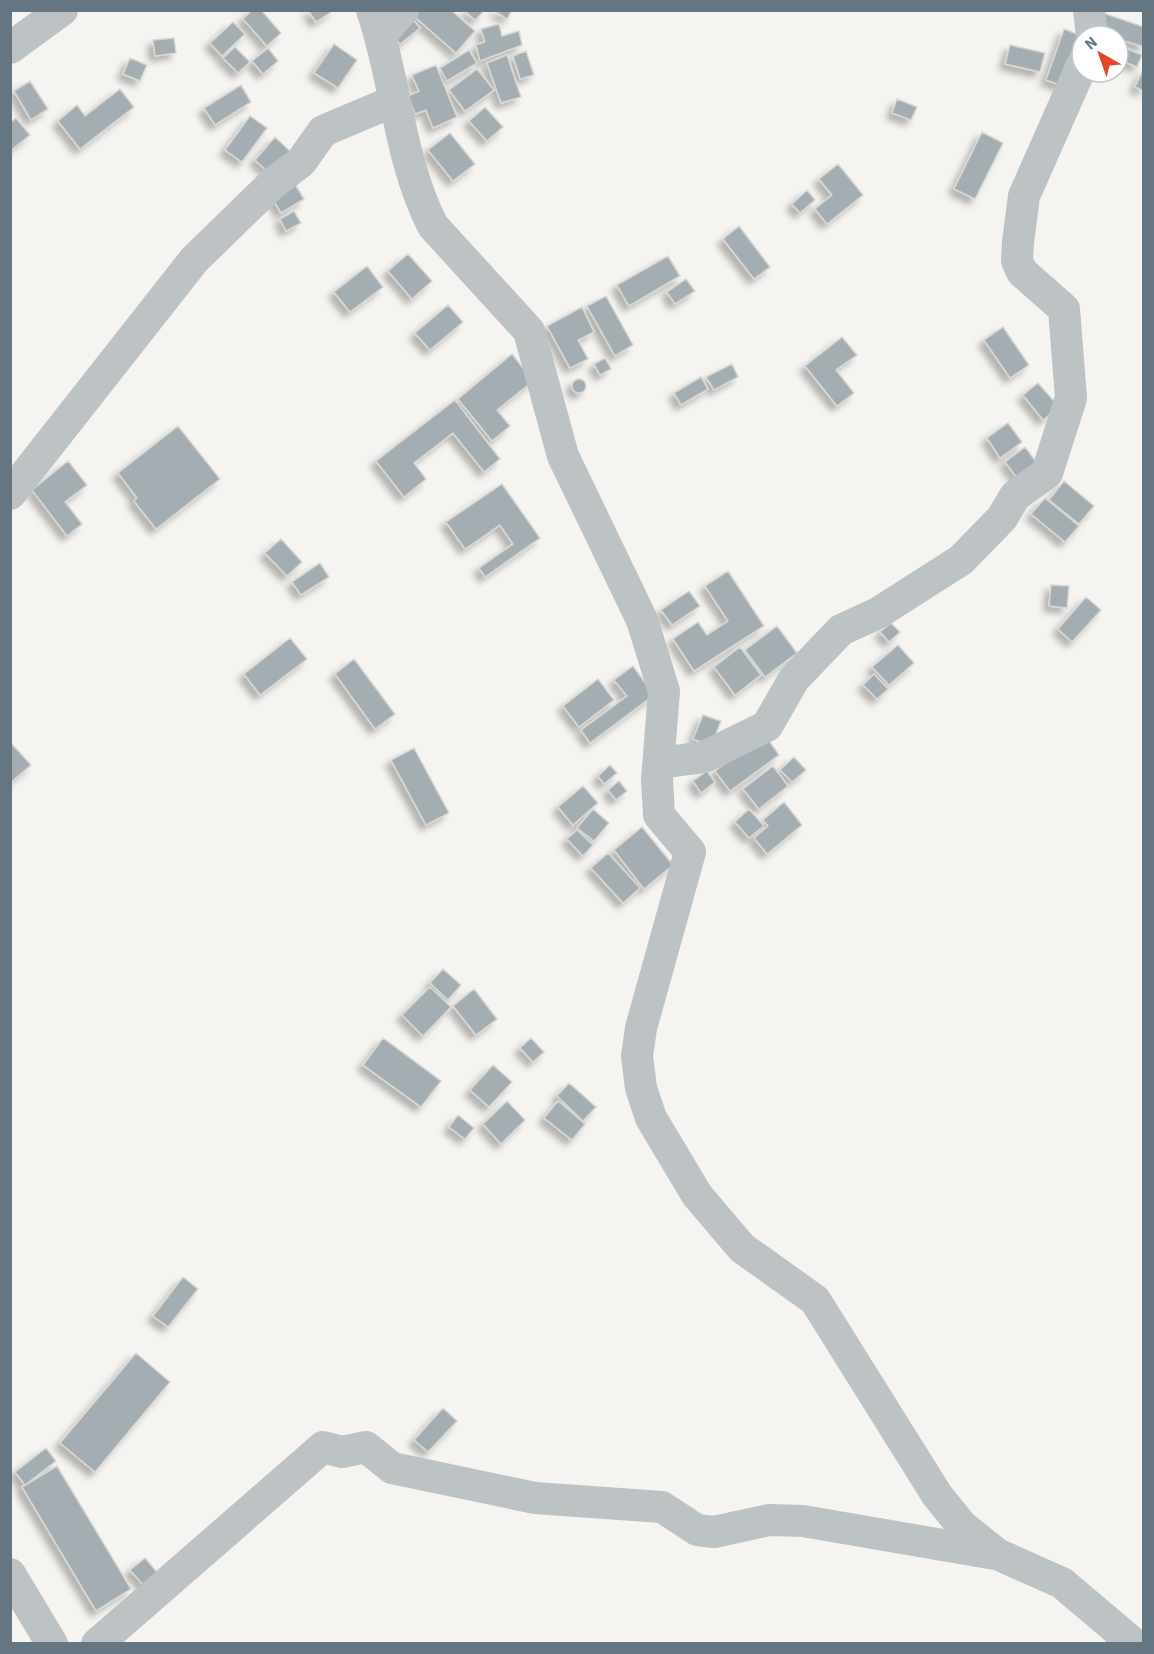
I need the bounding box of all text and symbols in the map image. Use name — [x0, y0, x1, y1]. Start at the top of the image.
north arrow — [1070, 24, 1130, 84]
text: N — [1080, 31, 1102, 55]

